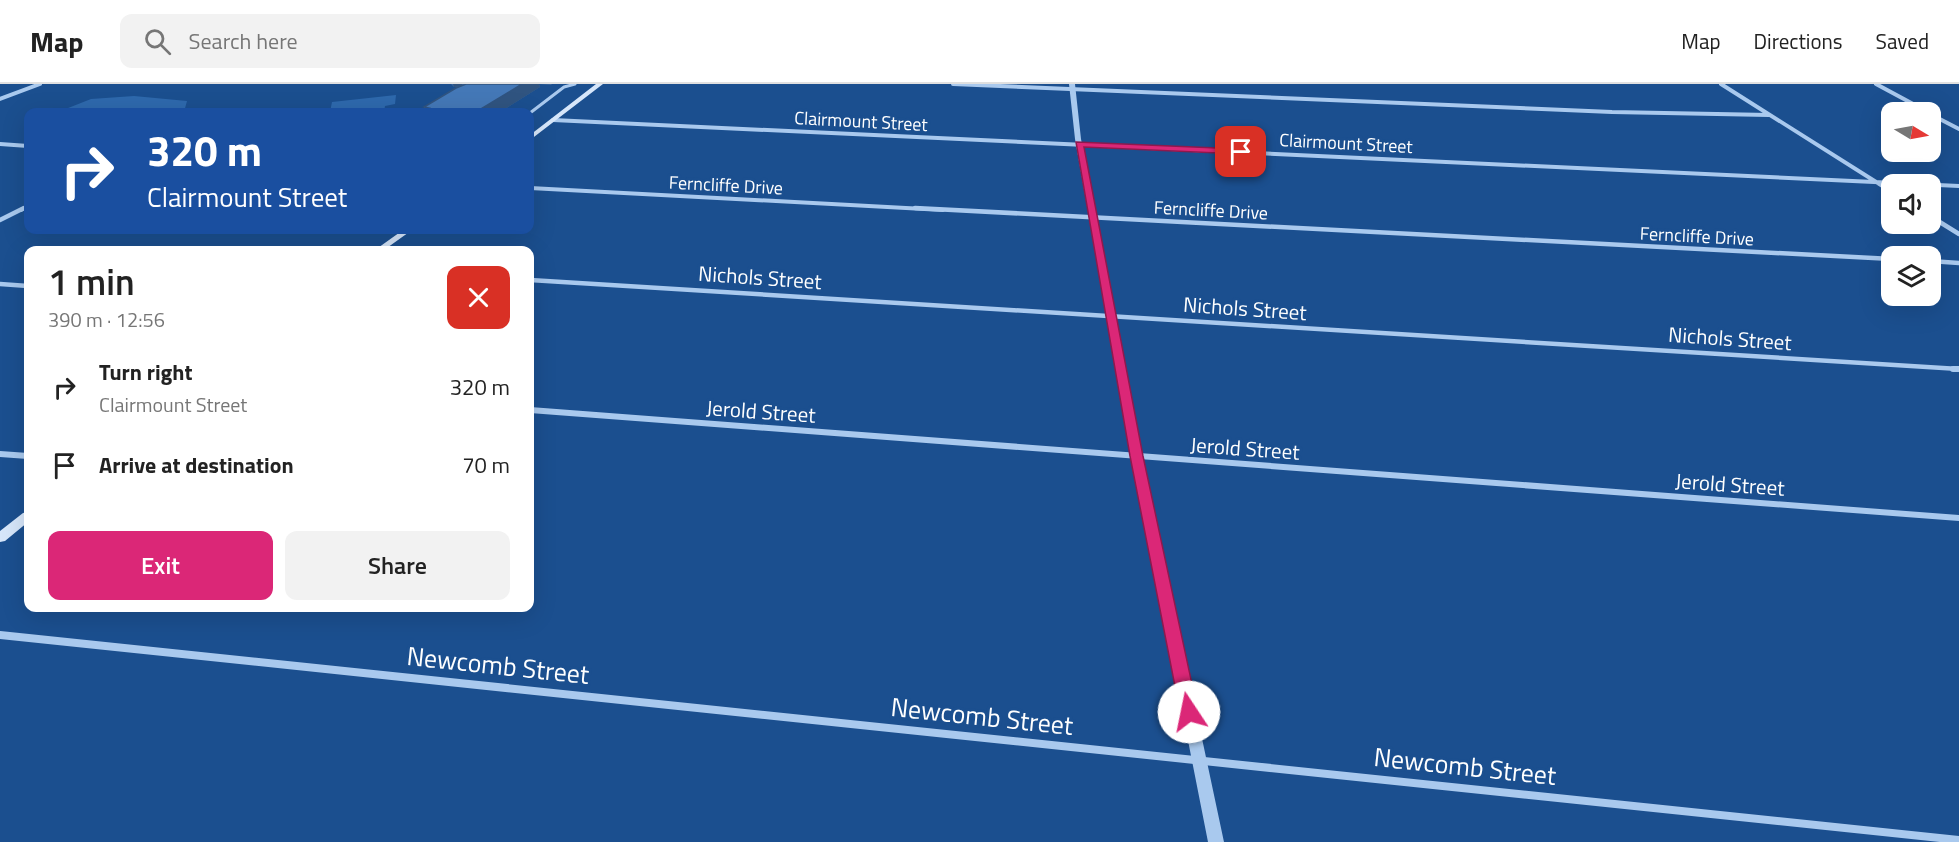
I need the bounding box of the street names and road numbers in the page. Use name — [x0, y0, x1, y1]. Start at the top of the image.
street label: Clairmount Street — [794, 104, 929, 138]
street label: Clairmount Street — [1279, 126, 1414, 160]
street label: Ferncliffe Drive — [668, 169, 784, 201]
street label: Ferncliffe Drive — [1153, 194, 1269, 226]
street label: Ferncliffe Drive — [1639, 220, 1755, 252]
street label: Nichols Street — [697, 257, 823, 297]
street label: Nichols Street — [1182, 288, 1308, 328]
street label: Nichols Street — [1667, 318, 1793, 358]
street label: Jerold Street — [705, 391, 817, 431]
street label: Jerold Street — [1189, 428, 1301, 468]
street label: Jerold Street — [1674, 464, 1786, 504]
street label: Newcomb Street — [405, 636, 591, 694]
street label: Newcomb Street — [889, 687, 1075, 745]
street label: Newcomb Street — [1372, 737, 1558, 795]

